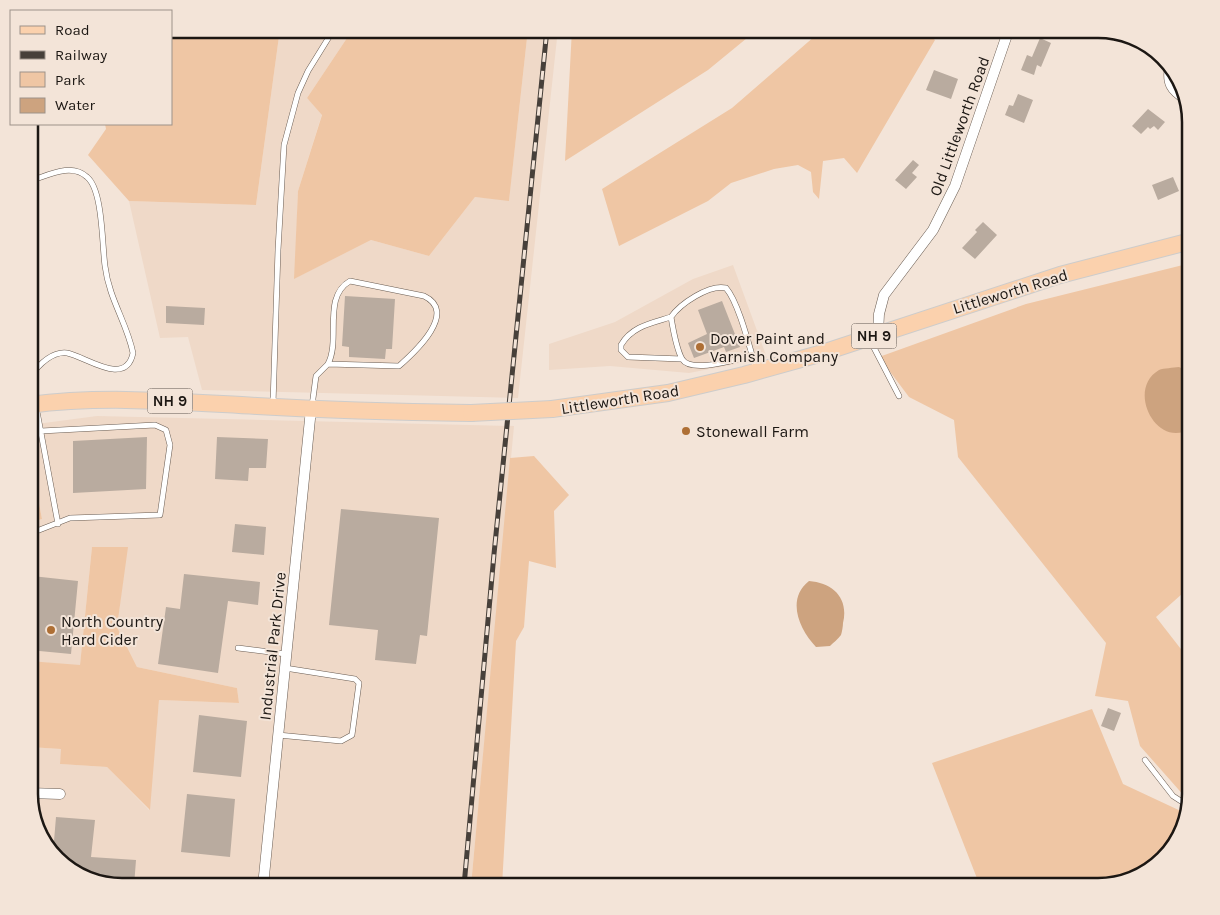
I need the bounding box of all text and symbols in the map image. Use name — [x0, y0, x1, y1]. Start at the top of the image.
legend — [10, 10, 172, 125]
text: Road — [55, 21, 90, 39]
text: Railway — [55, 46, 107, 64]
street label: Old Littleworth Road — [925, 54, 994, 199]
text: Park — [55, 71, 85, 89]
text: Water — [55, 96, 96, 114]
street label: Littleworth Road — [950, 265, 1070, 318]
road number: NH 9 — [852, 324, 896, 348]
place label: Dover Paint and Varnish Company — [710, 329, 839, 366]
marker: Dover Paint and Varnish Company — [694, 341, 706, 353]
street label: Littleworth Road — [560, 381, 681, 418]
road number: NH 9 — [148, 388, 192, 414]
place label: Stonewall Farm — [696, 422, 809, 441]
marker: Stonewall Farm — [680, 425, 692, 437]
street label: Industrial Park Drive — [255, 571, 290, 721]
place label: North Country Hard Cider — [61, 612, 164, 649]
marker: North Country Hard Cider — [45, 624, 57, 636]

